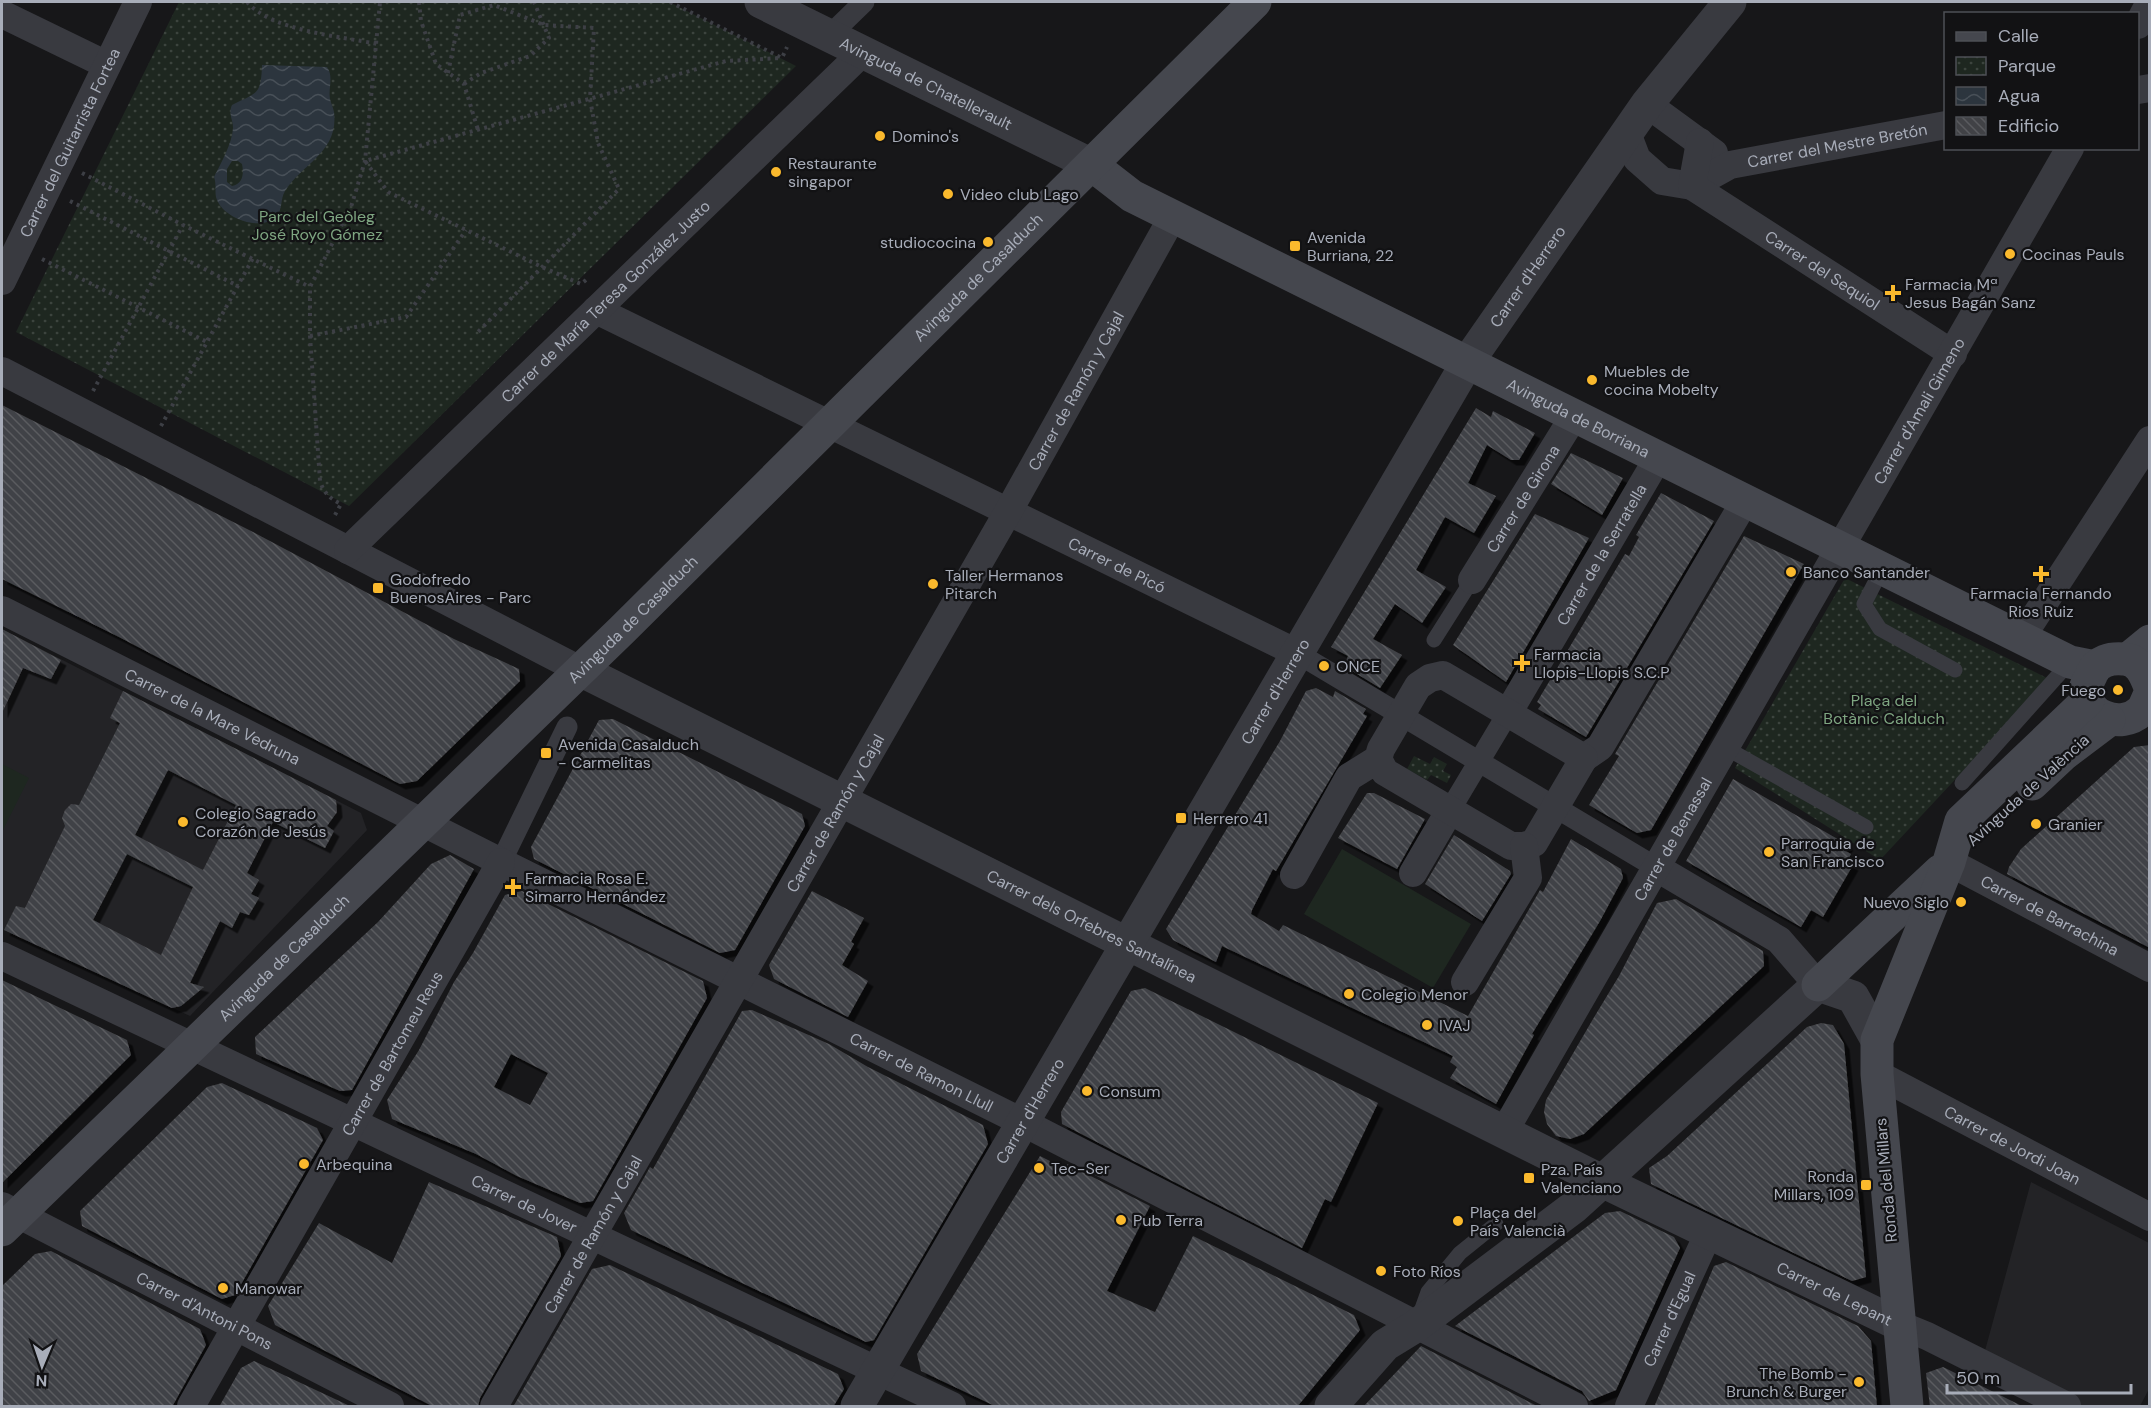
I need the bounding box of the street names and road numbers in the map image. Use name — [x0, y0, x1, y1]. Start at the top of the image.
street label: Avinguda de Chatellerault — [836, 32, 1016, 135]
street label: Carrer del Guitarrista Fortea — [14, 44, 125, 241]
street label: Carrer del Mestre Bretón — [1746, 118, 1929, 172]
street label: Carrer de María Teresa González Justo — [496, 195, 714, 407]
street label: Avinguda de Casalduch — [909, 208, 1047, 346]
street label: Carrer d'Herrero — [1485, 221, 1570, 331]
street label: Carrer del Sequiol — [1761, 225, 1884, 315]
street label: Carrer de Ramón y Cajal — [1023, 307, 1128, 474]
street label: Carrer d'Amali Gimeno — [1868, 334, 1969, 488]
street label: Avinguda de Borriana — [1503, 373, 1653, 462]
street label: Carrer de Girona — [1481, 441, 1564, 556]
street label: Carrer de la Serratella — [1551, 480, 1651, 629]
street label: Carrer de Picó — [1065, 532, 1169, 598]
street label: Avinguda de Casalduch — [563, 551, 702, 687]
street label: Carrer d'Herrero — [1236, 634, 1314, 748]
street label: Carrer de la Mare Vedruna — [121, 663, 304, 769]
street label: Avinguda de València — [1962, 729, 2094, 851]
street label: Carrer de Ramón y Cajal — [781, 730, 889, 896]
street label: Carrer de Benassal — [1629, 773, 1716, 905]
street label: Carrer dels Orfebres Santalínea — [983, 865, 1200, 987]
street label: Carrer de Barrachina — [1977, 870, 2123, 960]
street label: Avinguda de Casalduch — [214, 889, 353, 1025]
street label: Carrer de Bartomeu Reus — [337, 967, 447, 1139]
street label: Carrer de Ramon Llull — [846, 1027, 997, 1117]
street label: Carrer d'Herrero — [990, 1054, 1069, 1168]
street label: Carrer de Jordi Joan — [1941, 1101, 2084, 1189]
street label: Ronda del Millars — [1870, 1117, 1902, 1243]
street label: Carrer de Ramón y Cajal — [539, 1151, 646, 1317]
street label: Carrer de Jover — [468, 1169, 581, 1237]
street label: Carrer de Lepant — [1773, 1257, 1896, 1330]
street label: Carrer d'Antoni Pons — [133, 1267, 277, 1354]
street label: Carrer d'Egual — [1638, 1268, 1700, 1370]

